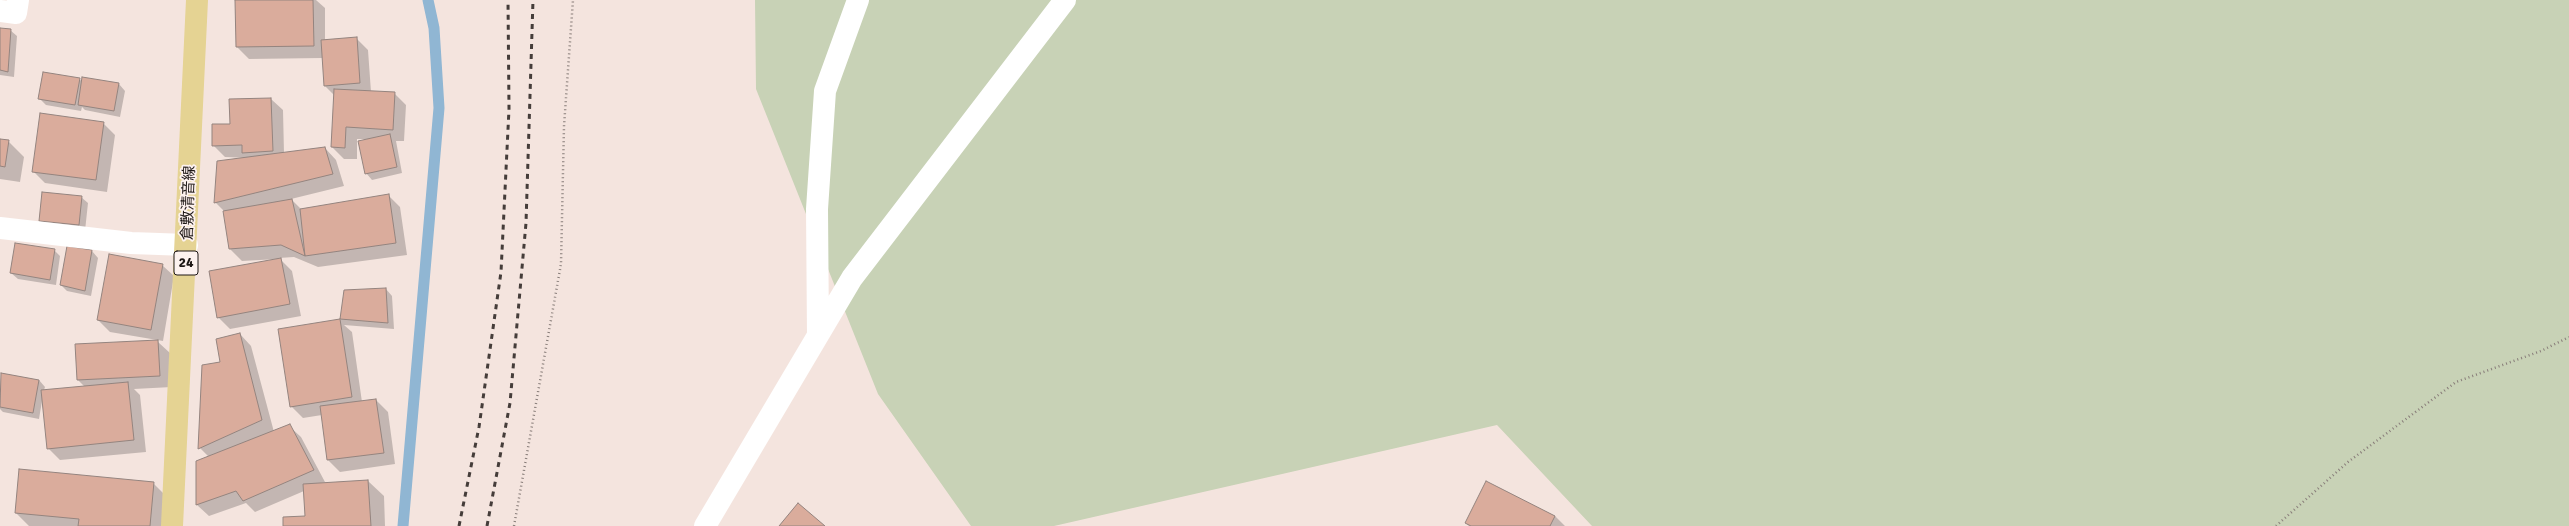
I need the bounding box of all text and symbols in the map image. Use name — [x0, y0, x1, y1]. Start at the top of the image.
street label: 倉敷清音線 — [179, 165, 199, 241]
road number: 24 — [174, 251, 198, 275]

